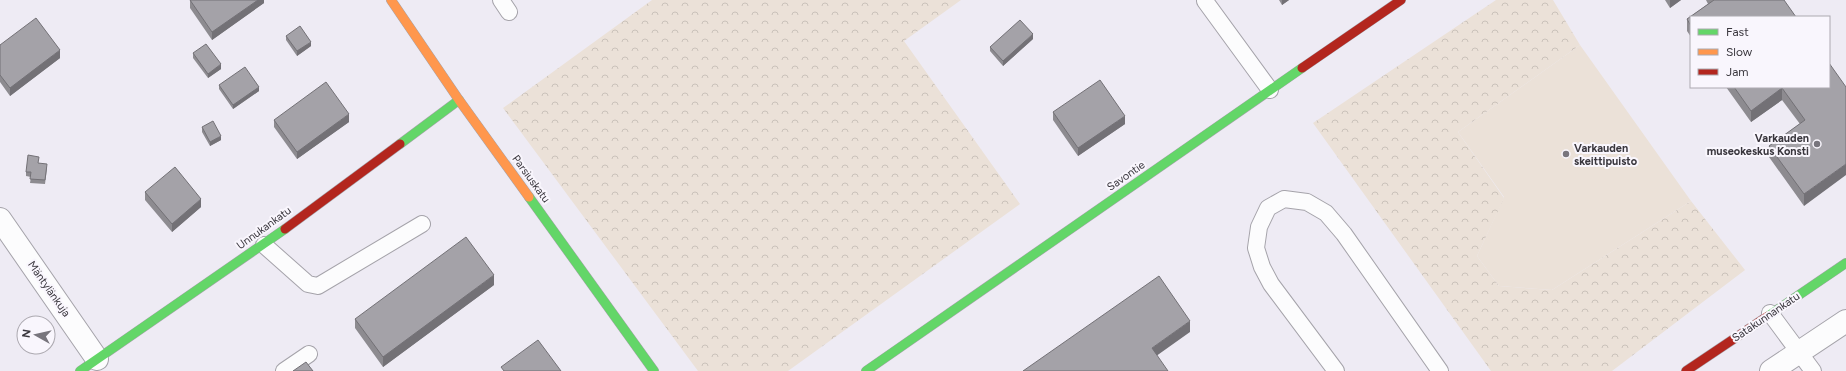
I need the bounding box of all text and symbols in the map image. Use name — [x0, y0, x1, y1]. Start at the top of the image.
legend — [1690, 16, 1830, 88]
text: Fast — [1726, 25, 1749, 39]
text: Slow — [1726, 45, 1753, 59]
text: Jam — [1726, 65, 1749, 79]
place label: Varkauden museokeskus Konsti — [1707, 132, 1809, 158]
marker: Varkauden museokeskus Konsti — [1812, 139, 1822, 149]
place label: Varkauden skeittipuisto — [1574, 142, 1638, 168]
marker: Varkauden skeittipuisto — [1561, 149, 1571, 159]
street label: Parsiuskatu — [509, 153, 553, 205]
street label: Savontie — [1105, 158, 1147, 194]
street label: Unnukankatu — [234, 204, 294, 252]
street label: Mäntylänkuja — [25, 259, 73, 319]
street label: Satakunnankatu — [1730, 290, 1802, 344]
north arrow — [16, 315, 56, 355]
text: N — [20, 329, 34, 339]

